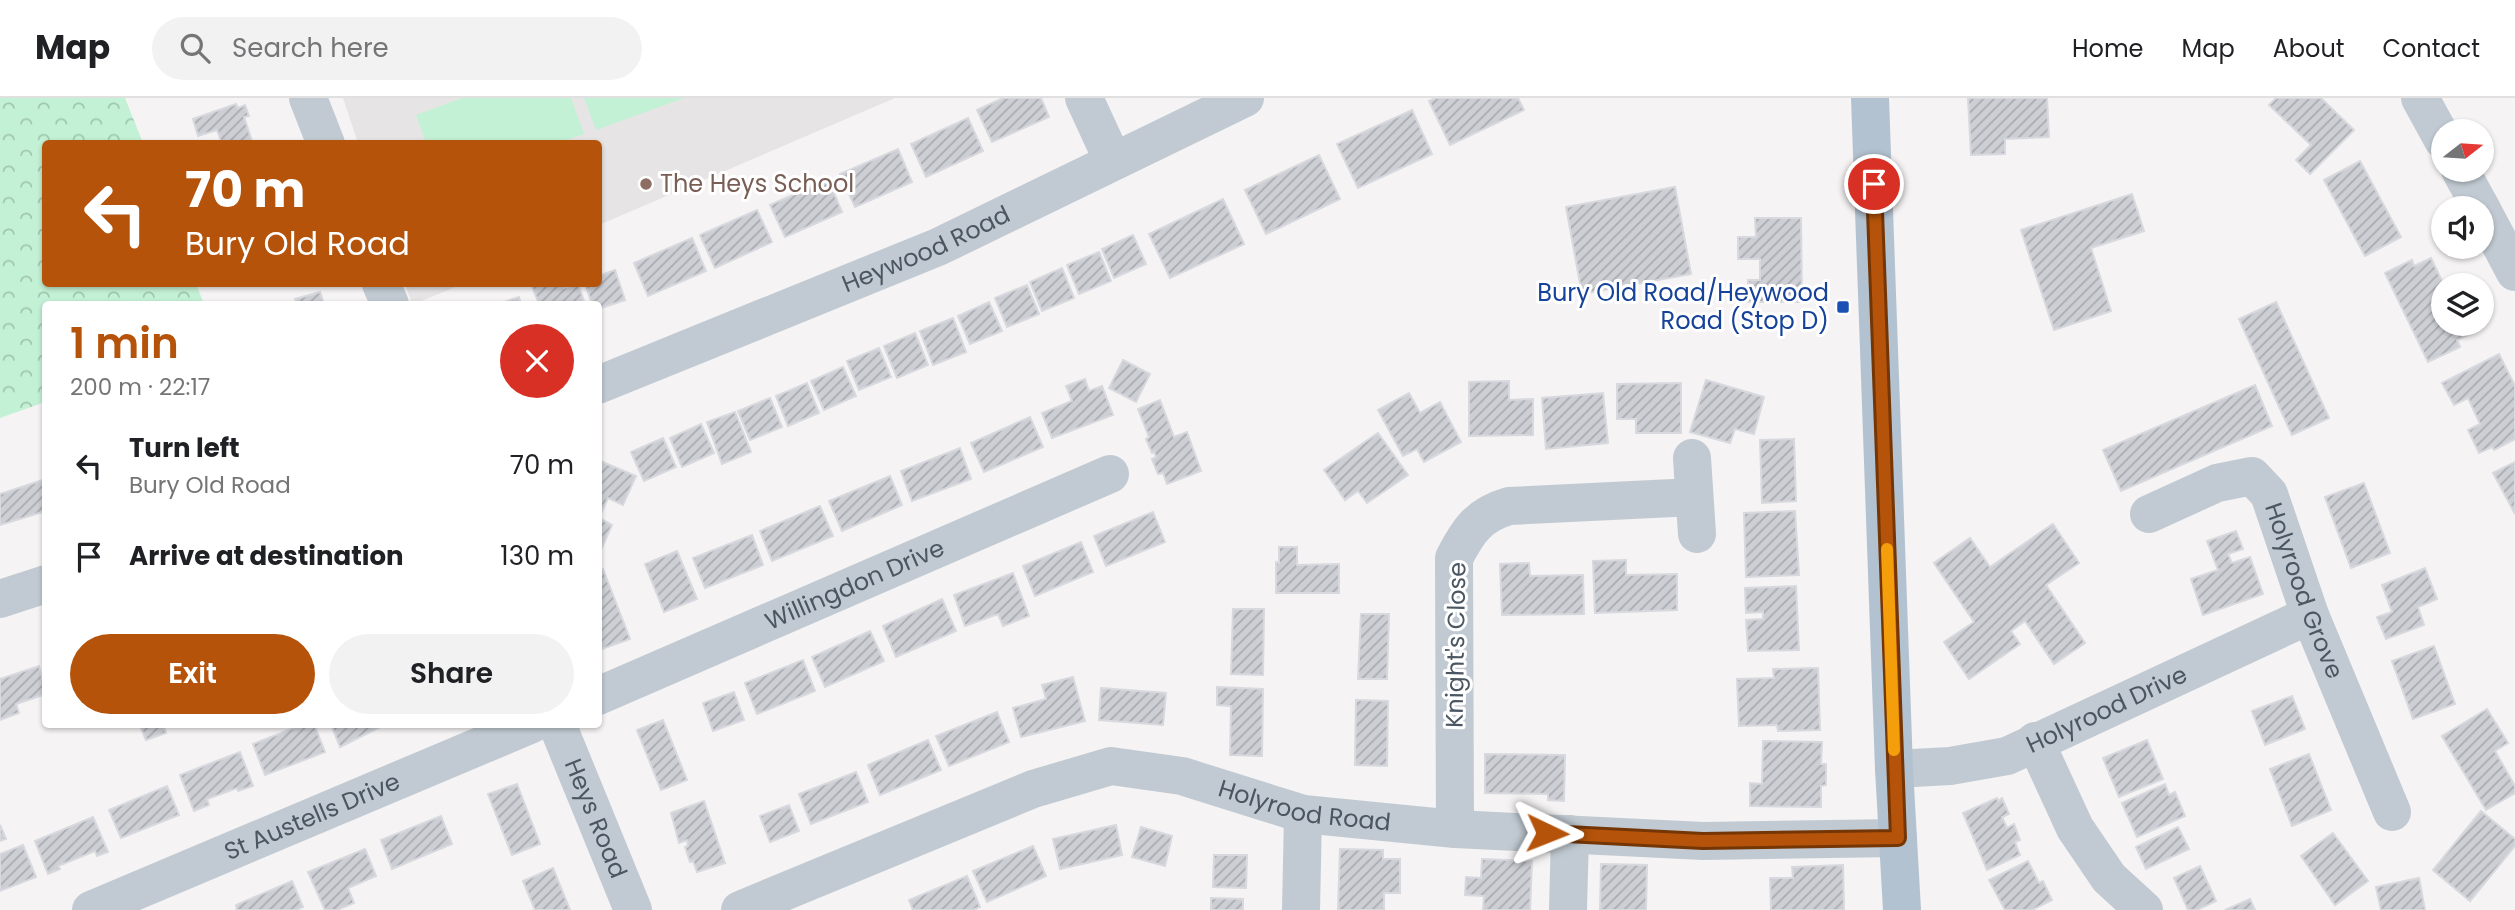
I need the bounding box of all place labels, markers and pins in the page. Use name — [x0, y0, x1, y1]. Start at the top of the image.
pin — [1844, 154, 1904, 214]
place label: The Heys School — [660, 167, 854, 200]
marker: The Heys School — [638, 176, 654, 192]
place label: Bury Old Road/Heywood Road (Stop D) — [1537, 276, 1829, 337]
marker: Bury Old Road/Heywood Road (Stop D) — [1835, 299, 1851, 315]

